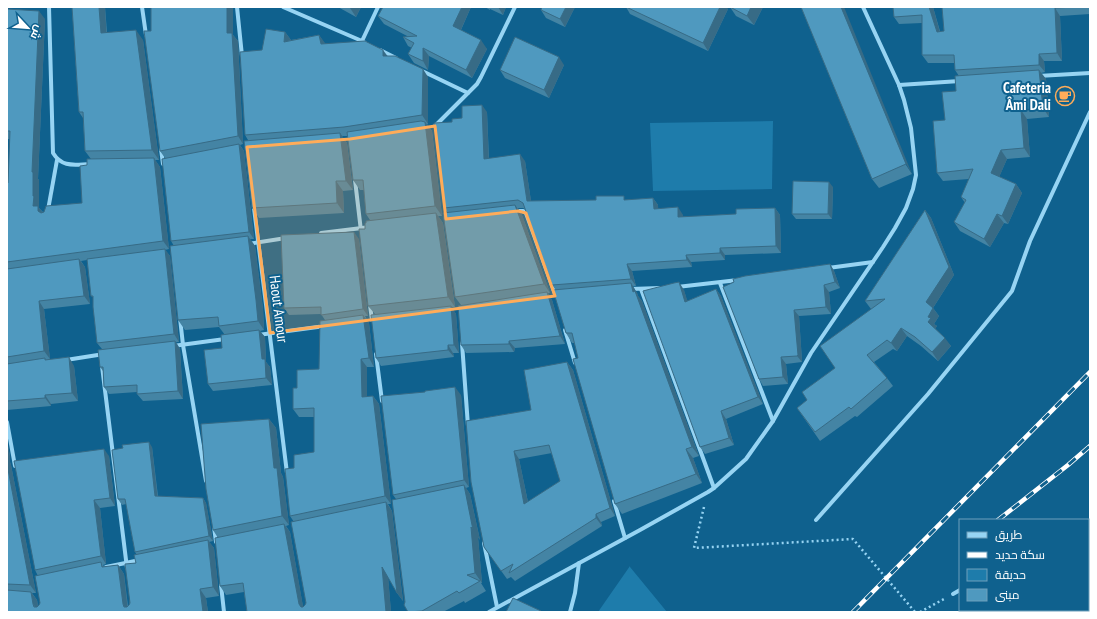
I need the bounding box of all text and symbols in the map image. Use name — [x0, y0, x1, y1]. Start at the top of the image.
north arrow — [8, 8, 48, 48]
text: ش — [28, 23, 46, 42]
place label: Cafeteria Âmi Dali — [1003, 78, 1051, 114]
cafe icon: Cafeteria Âmi Dali — [1054, 85, 1076, 107]
street label: Haout Amour — [265, 274, 293, 345]
legend — [959, 519, 1089, 611]
text: طريق — [995, 527, 1023, 542]
text: سكة حديد — [995, 547, 1045, 562]
text: حديقة — [995, 567, 1026, 582]
text: مبنى — [995, 587, 1020, 602]

